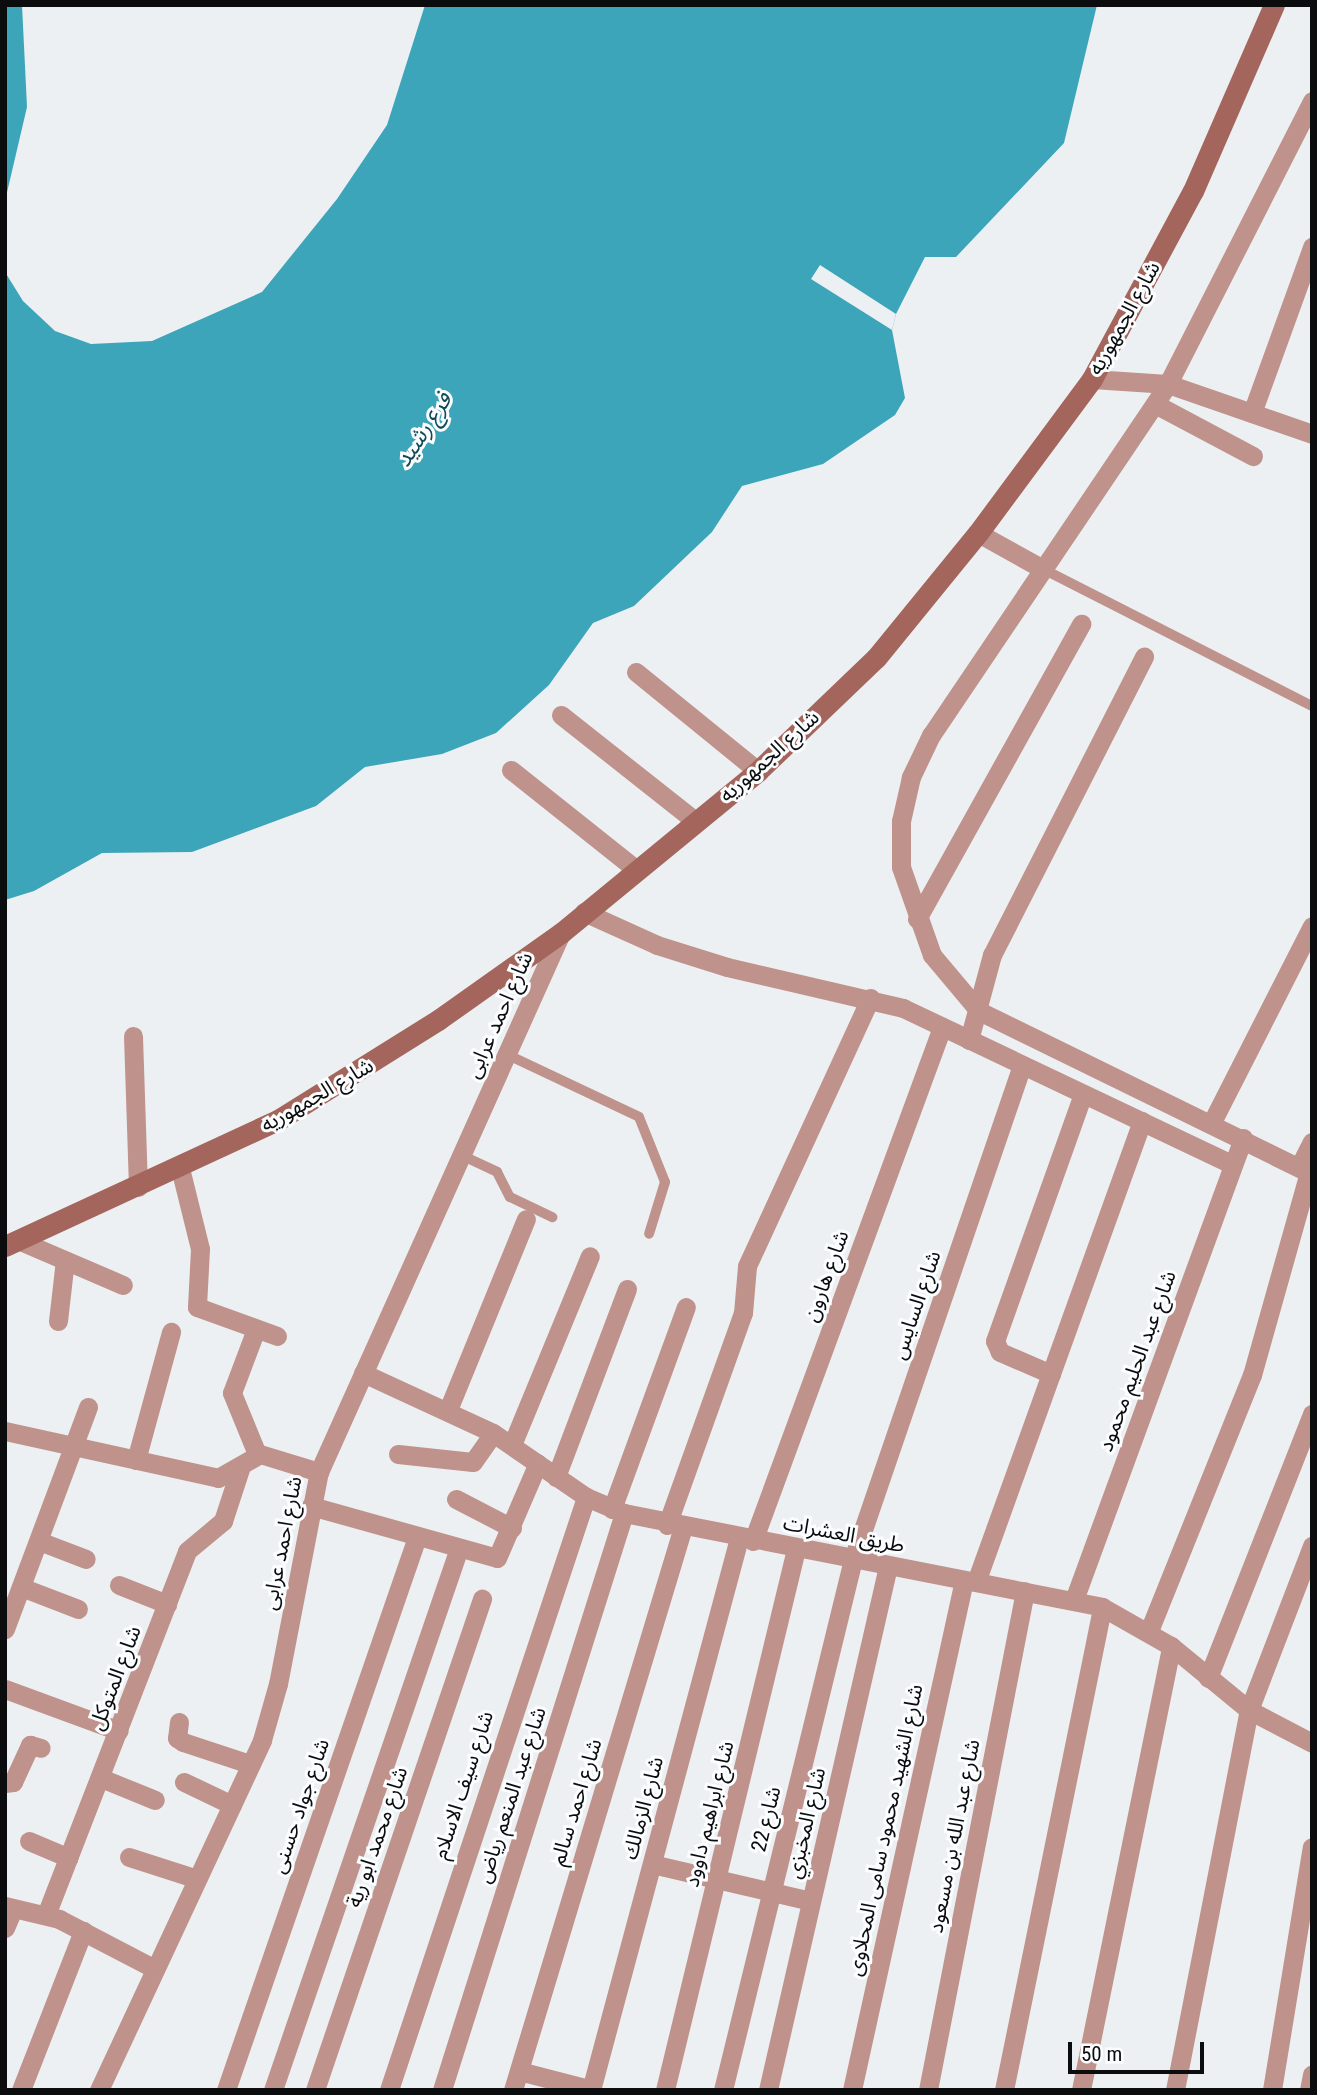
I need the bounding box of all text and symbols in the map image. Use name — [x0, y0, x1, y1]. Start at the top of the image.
street label: شارع الجمهوريه — [1082, 257, 1166, 379]
water label: فرع رشيد — [390, 388, 458, 472]
street label: شارع الجمهوريه — [714, 705, 824, 807]
street label: شارع احمد عرابى — [460, 948, 538, 1082]
street label: شارع الجمهوريه — [256, 1053, 378, 1137]
street label: شارع هارون — [798, 1227, 854, 1325]
street label: شارع السايس — [886, 1247, 946, 1363]
street label: شارع عبد الحليم محمود — [1093, 1267, 1181, 1455]
street label: شارع احمد عرابى — [257, 1474, 307, 1612]
street label: طريق العشرات — [781, 1510, 907, 1558]
street label: شارع المتوكل — [84, 1622, 146, 1734]
street label: شارع الشهيد محمود سامى المحلاوى — [842, 1682, 928, 1978]
street label: شارع عبد المنعم رياض — [471, 1704, 551, 1886]
street label: شارع سيف الاسلام — [427, 1708, 499, 1862]
street label: شارع جواد حسنى — [265, 1735, 335, 1877]
street label: شارع احمد سالم — [545, 1736, 607, 1868]
street label: شارع عبد الله بن مسعود — [923, 1737, 985, 1935]
street label: شارع ابراهيم داوود — [679, 1738, 739, 1890]
street label: شارع الزمالك — [617, 1754, 669, 1862]
street label: شارع محمد ابو رية — [341, 1763, 413, 1911]
street label: شارع المخبزي — [781, 1765, 831, 1881]
street label: شارع 22 — [746, 1784, 786, 1854]
scale bar — [1072, 2028, 1208, 2072]
text: 50 m — [1081, 2042, 1122, 2066]

